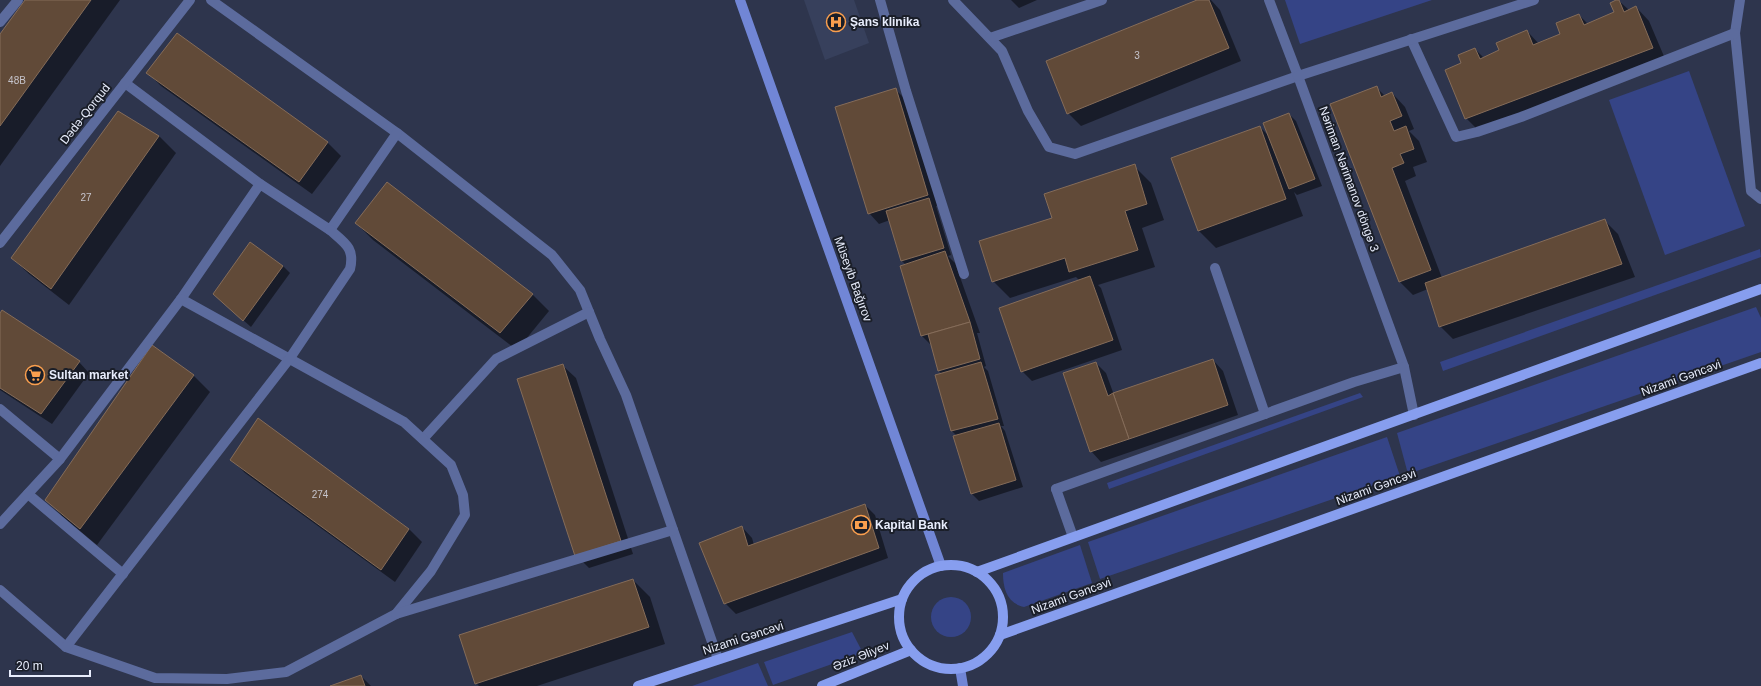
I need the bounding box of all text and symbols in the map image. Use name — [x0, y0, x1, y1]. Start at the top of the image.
hospital icon: Şans klinika — [825, 11, 847, 33]
place label: Şans klinika — [850, 15, 920, 29]
house number: 3 — [1134, 50, 1140, 61]
house number: 48B — [8, 75, 26, 86]
street label: Dədə-Qorqud — [57, 81, 113, 147]
street label: Nəriman Nərimanov döngə 3 — [1316, 105, 1382, 254]
house number: 27 — [80, 192, 92, 203]
street label: Müseyib Bağırov — [831, 235, 875, 323]
street label: Nizami Gəncəvi — [1639, 357, 1723, 399]
supermarket icon: Sultan market — [24, 364, 46, 386]
place label: Sultan market — [49, 368, 128, 382]
street label: Nizami Gəncəvi — [1334, 466, 1418, 508]
house number: 274 — [312, 489, 329, 500]
bank icon: Kapital Bank — [850, 514, 872, 536]
place label: Kapital Bank — [875, 518, 948, 532]
street label: Nizami Gəncəvi — [1029, 575, 1113, 617]
street label: Nizami Gəncəvi — [701, 618, 785, 658]
street label: Əziz Əliyev — [831, 638, 891, 674]
scale bar — [10, 652, 90, 678]
text: 20 m — [16, 659, 43, 673]

